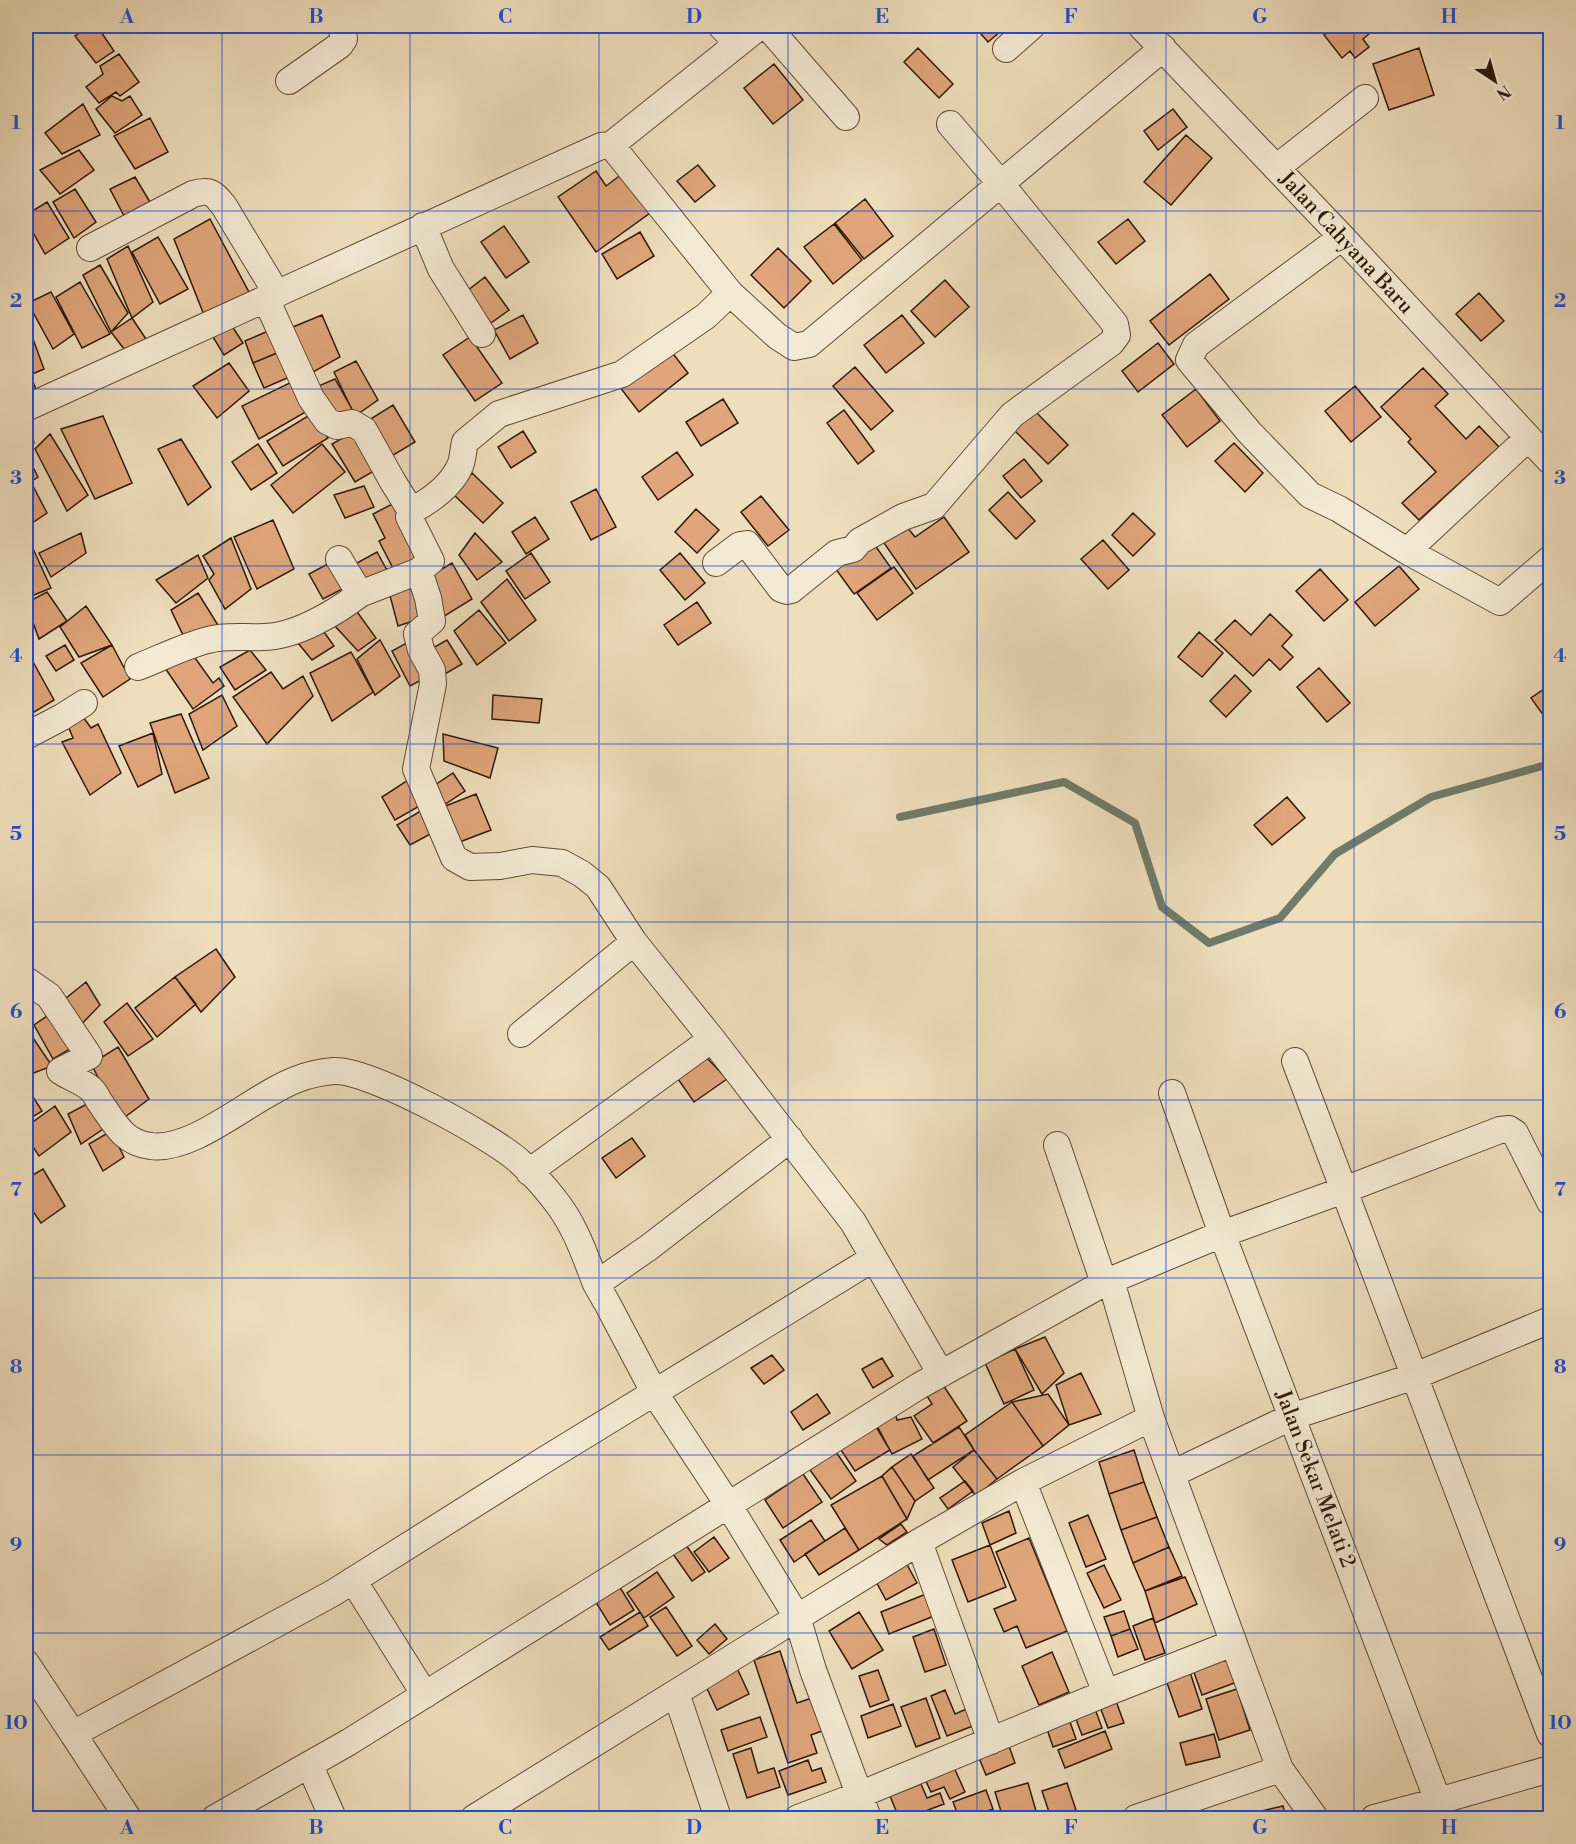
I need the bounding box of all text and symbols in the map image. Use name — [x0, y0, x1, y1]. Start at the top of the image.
text: A — [119, 5, 135, 30]
text: B — [308, 5, 324, 30]
text: C — [498, 5, 512, 30]
text: D — [686, 5, 702, 30]
text: E — [875, 5, 889, 30]
text: F — [1064, 5, 1078, 30]
text: G — [1252, 5, 1268, 30]
text: H — [1441, 5, 1458, 30]
north arrow — [1465, 51, 1525, 111]
text: N — [1492, 81, 1514, 104]
text: 1 — [11, 111, 21, 136]
text: 1 — [1555, 111, 1565, 136]
street label: Jalan Cahyana Baru — [1272, 165, 1419, 320]
text: 2 — [10, 289, 22, 314]
text: 2 — [1554, 289, 1566, 314]
text: 3 — [10, 466, 22, 491]
text: 3 — [1554, 466, 1566, 491]
text: 4 — [9, 644, 23, 669]
text: 4 — [1553, 644, 1567, 669]
text: 5 — [10, 822, 22, 847]
text: 5 — [1554, 822, 1566, 847]
text: 6 — [10, 1000, 23, 1025]
text: 6 — [1554, 1000, 1567, 1025]
text: 7 — [10, 1178, 22, 1203]
text: 7 — [1554, 1178, 1566, 1203]
text: 8 — [10, 1355, 23, 1380]
text: 8 — [1554, 1355, 1567, 1380]
street label: Jalan Sekar Melati 2 — [1269, 1386, 1361, 1572]
text: 9 — [10, 1533, 22, 1558]
text: 9 — [1554, 1533, 1566, 1558]
text: 10 — [4, 1711, 28, 1736]
text: 10 — [1548, 1711, 1572, 1736]
text: A — [119, 1816, 135, 1841]
text: B — [308, 1816, 324, 1841]
text: C — [498, 1816, 512, 1841]
text: D — [686, 1816, 702, 1841]
text: E — [875, 1816, 889, 1841]
text: F — [1064, 1816, 1078, 1841]
text: G — [1252, 1816, 1268, 1841]
text: H — [1441, 1816, 1458, 1841]

